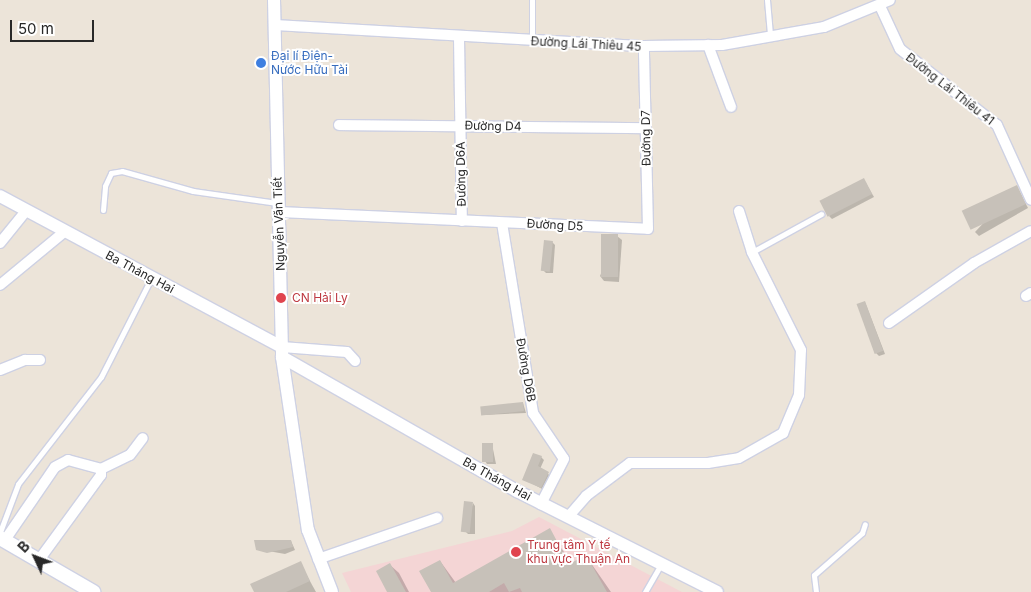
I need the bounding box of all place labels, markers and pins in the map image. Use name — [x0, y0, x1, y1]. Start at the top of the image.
place label: Đại lí Điện- Nước Hữu Tài — [271, 49, 348, 77]
marker: Đại lí Điện- Nước Hữu Tài — [255, 57, 267, 69]
marker: CN Hải Ly — [274, 291, 288, 305]
place label: CN Hải Ly — [292, 291, 348, 305]
place label: Trung tâm Y tế khu vực Thuận An — [527, 538, 630, 566]
marker: Trung tâm Y tế khu vực Thuận An — [509, 545, 523, 559]

